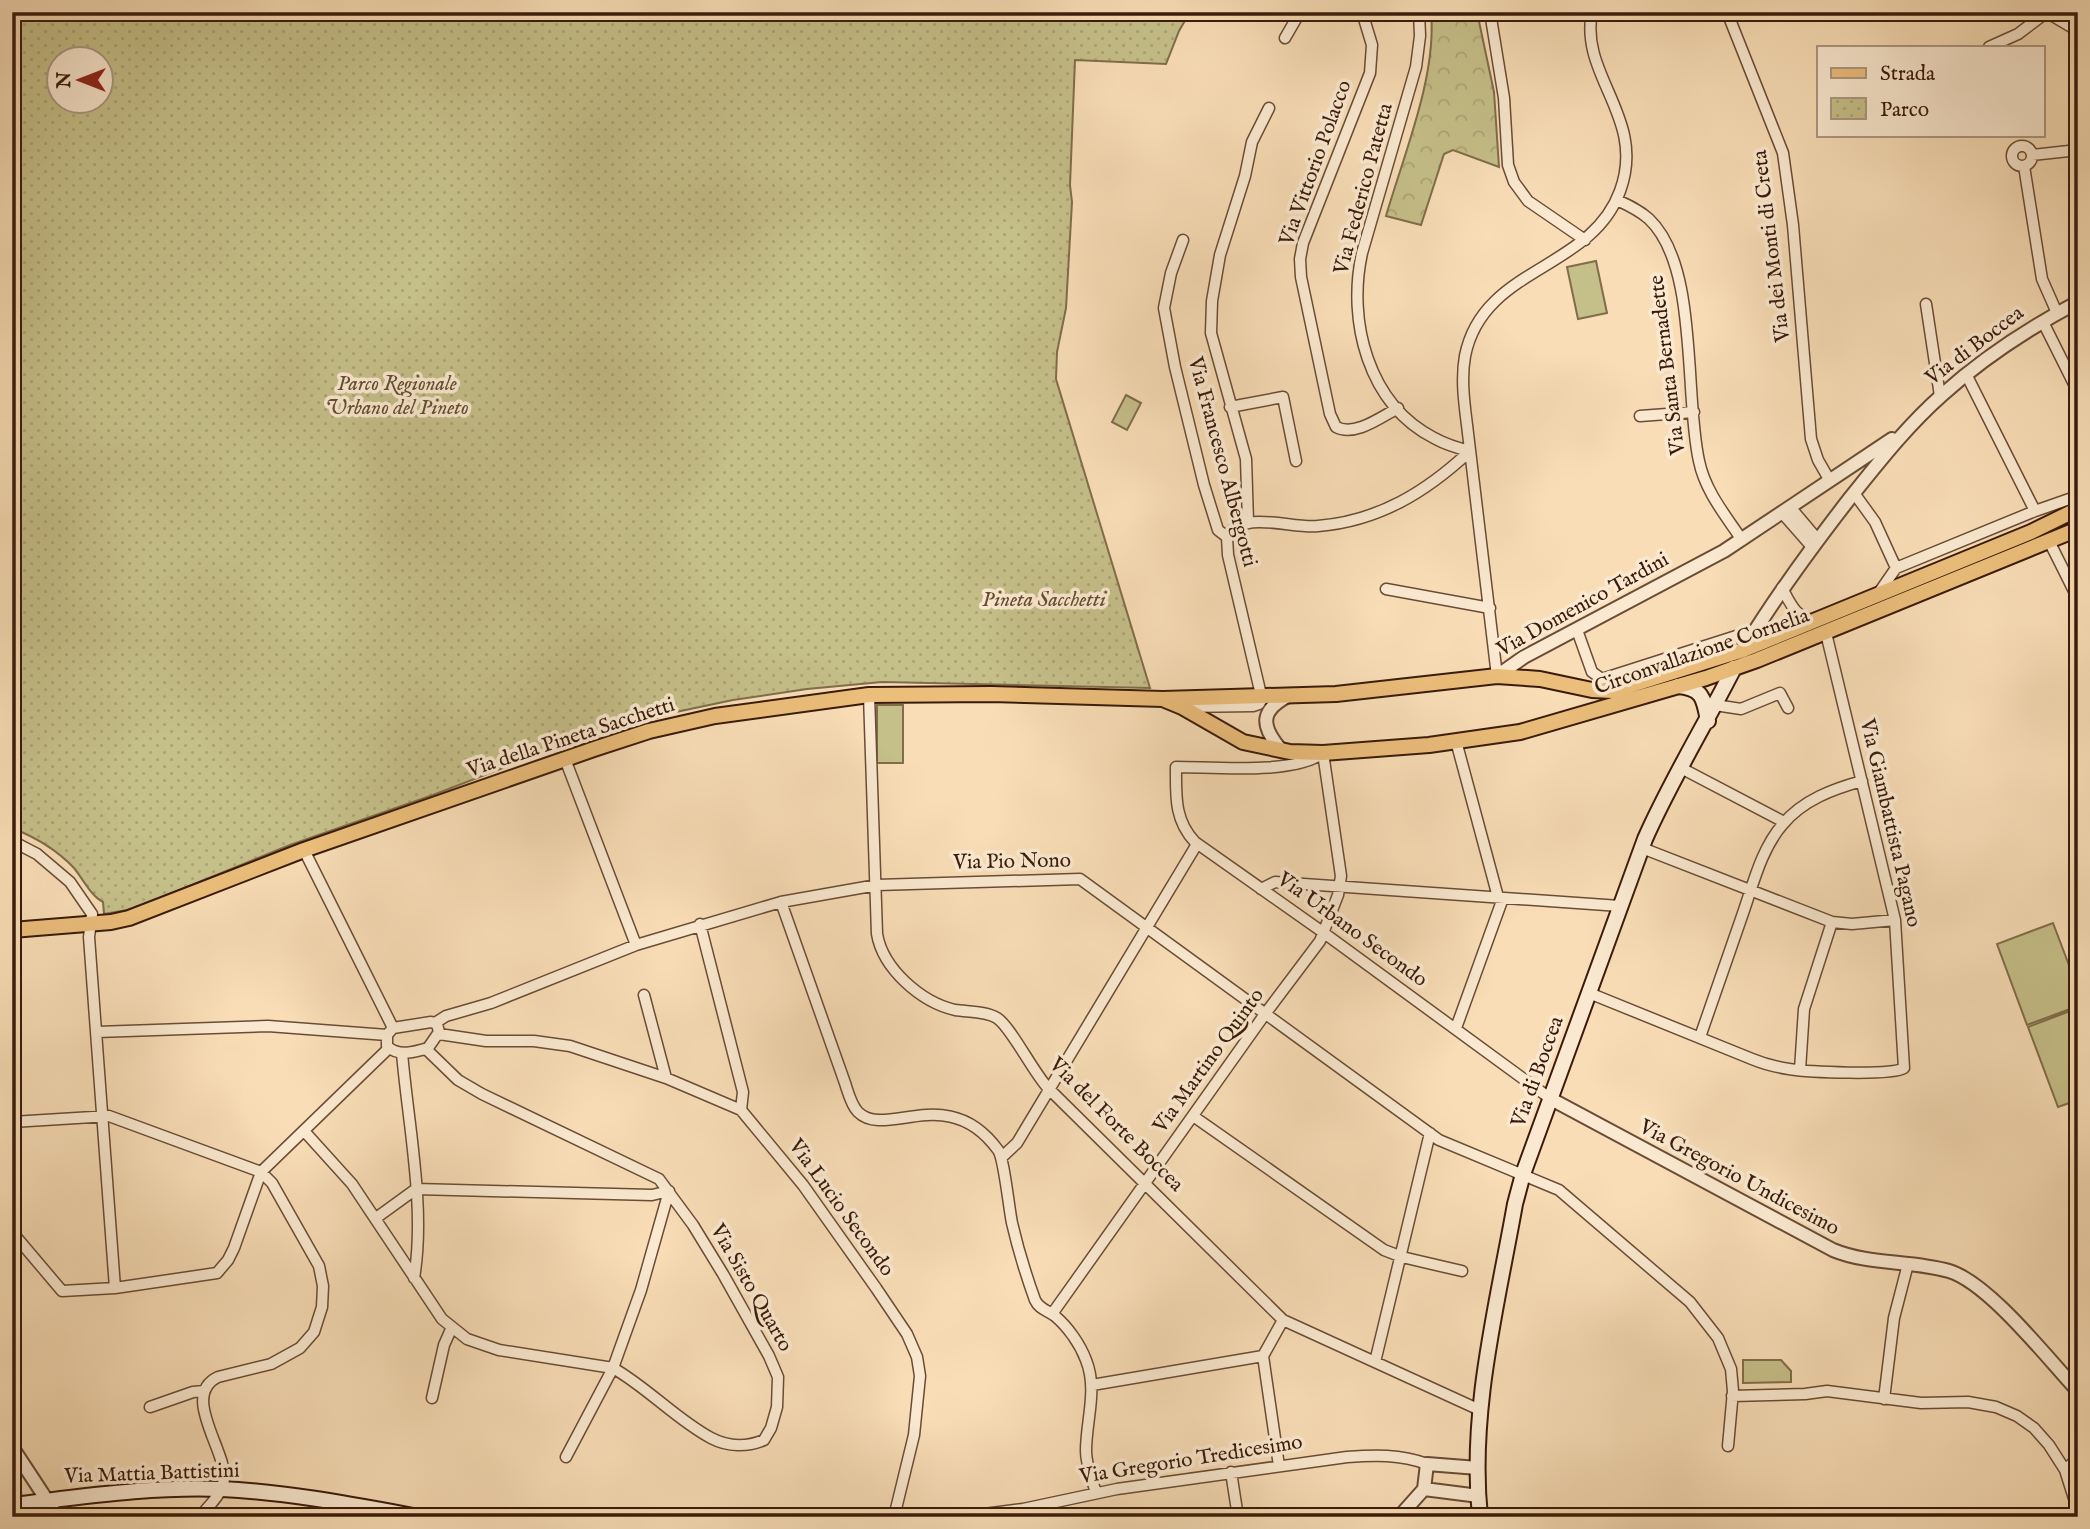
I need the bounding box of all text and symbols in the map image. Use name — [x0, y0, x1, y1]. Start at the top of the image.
north arrow — [46, 46, 116, 116]
legend — [1817, 46, 2044, 136]
text: Strada — [1880, 61, 1936, 88]
text: N — [53, 71, 77, 89]
street label: Via Vittorio Polacco — [1273, 77, 1358, 250]
text: Parco — [1880, 97, 1929, 124]
street label: Via Federico Patetta — [1328, 99, 1400, 279]
street label: Via dei Monti di Creta — [1747, 148, 1797, 345]
street label: Via Santa Bernadette — [1644, 273, 1693, 458]
street label: Via di Boccea — [1920, 300, 2030, 392]
street label: Via Francesco Albergotti — [1181, 353, 1263, 570]
park label: Parco Regionale Urbano del Pineto — [325, 371, 469, 422]
street label: Via Domenico Tardini — [1491, 546, 1674, 664]
park label: Pineta Sacchetti — [982, 587, 1108, 614]
street label: Circonvallazione Cornelia — [1591, 602, 1814, 701]
street label: Via della Pineta Sacchetti — [463, 692, 678, 785]
street label: Via Giambattista Pagano — [1853, 715, 1927, 930]
street label: Via Pio Nono — [952, 847, 1071, 877]
street label: Via Urbano Secondo — [1271, 866, 1433, 994]
street label: Via Martino Quinto — [1147, 983, 1271, 1140]
street label: Via di Boccea — [1505, 1012, 1571, 1132]
street label: Via del Forte Boccea — [1042, 1051, 1190, 1199]
street label: Via Gregorio Undicesimo — [1633, 1113, 1844, 1242]
street label: Via Lucio Secondo — [781, 1133, 900, 1282]
street label: Via Sisto Quarto — [703, 1218, 798, 1357]
street label: Via Gregorio Tredicesimo — [1076, 1429, 1305, 1491]
street label: Via Mattia Battistini — [63, 1457, 240, 1491]

